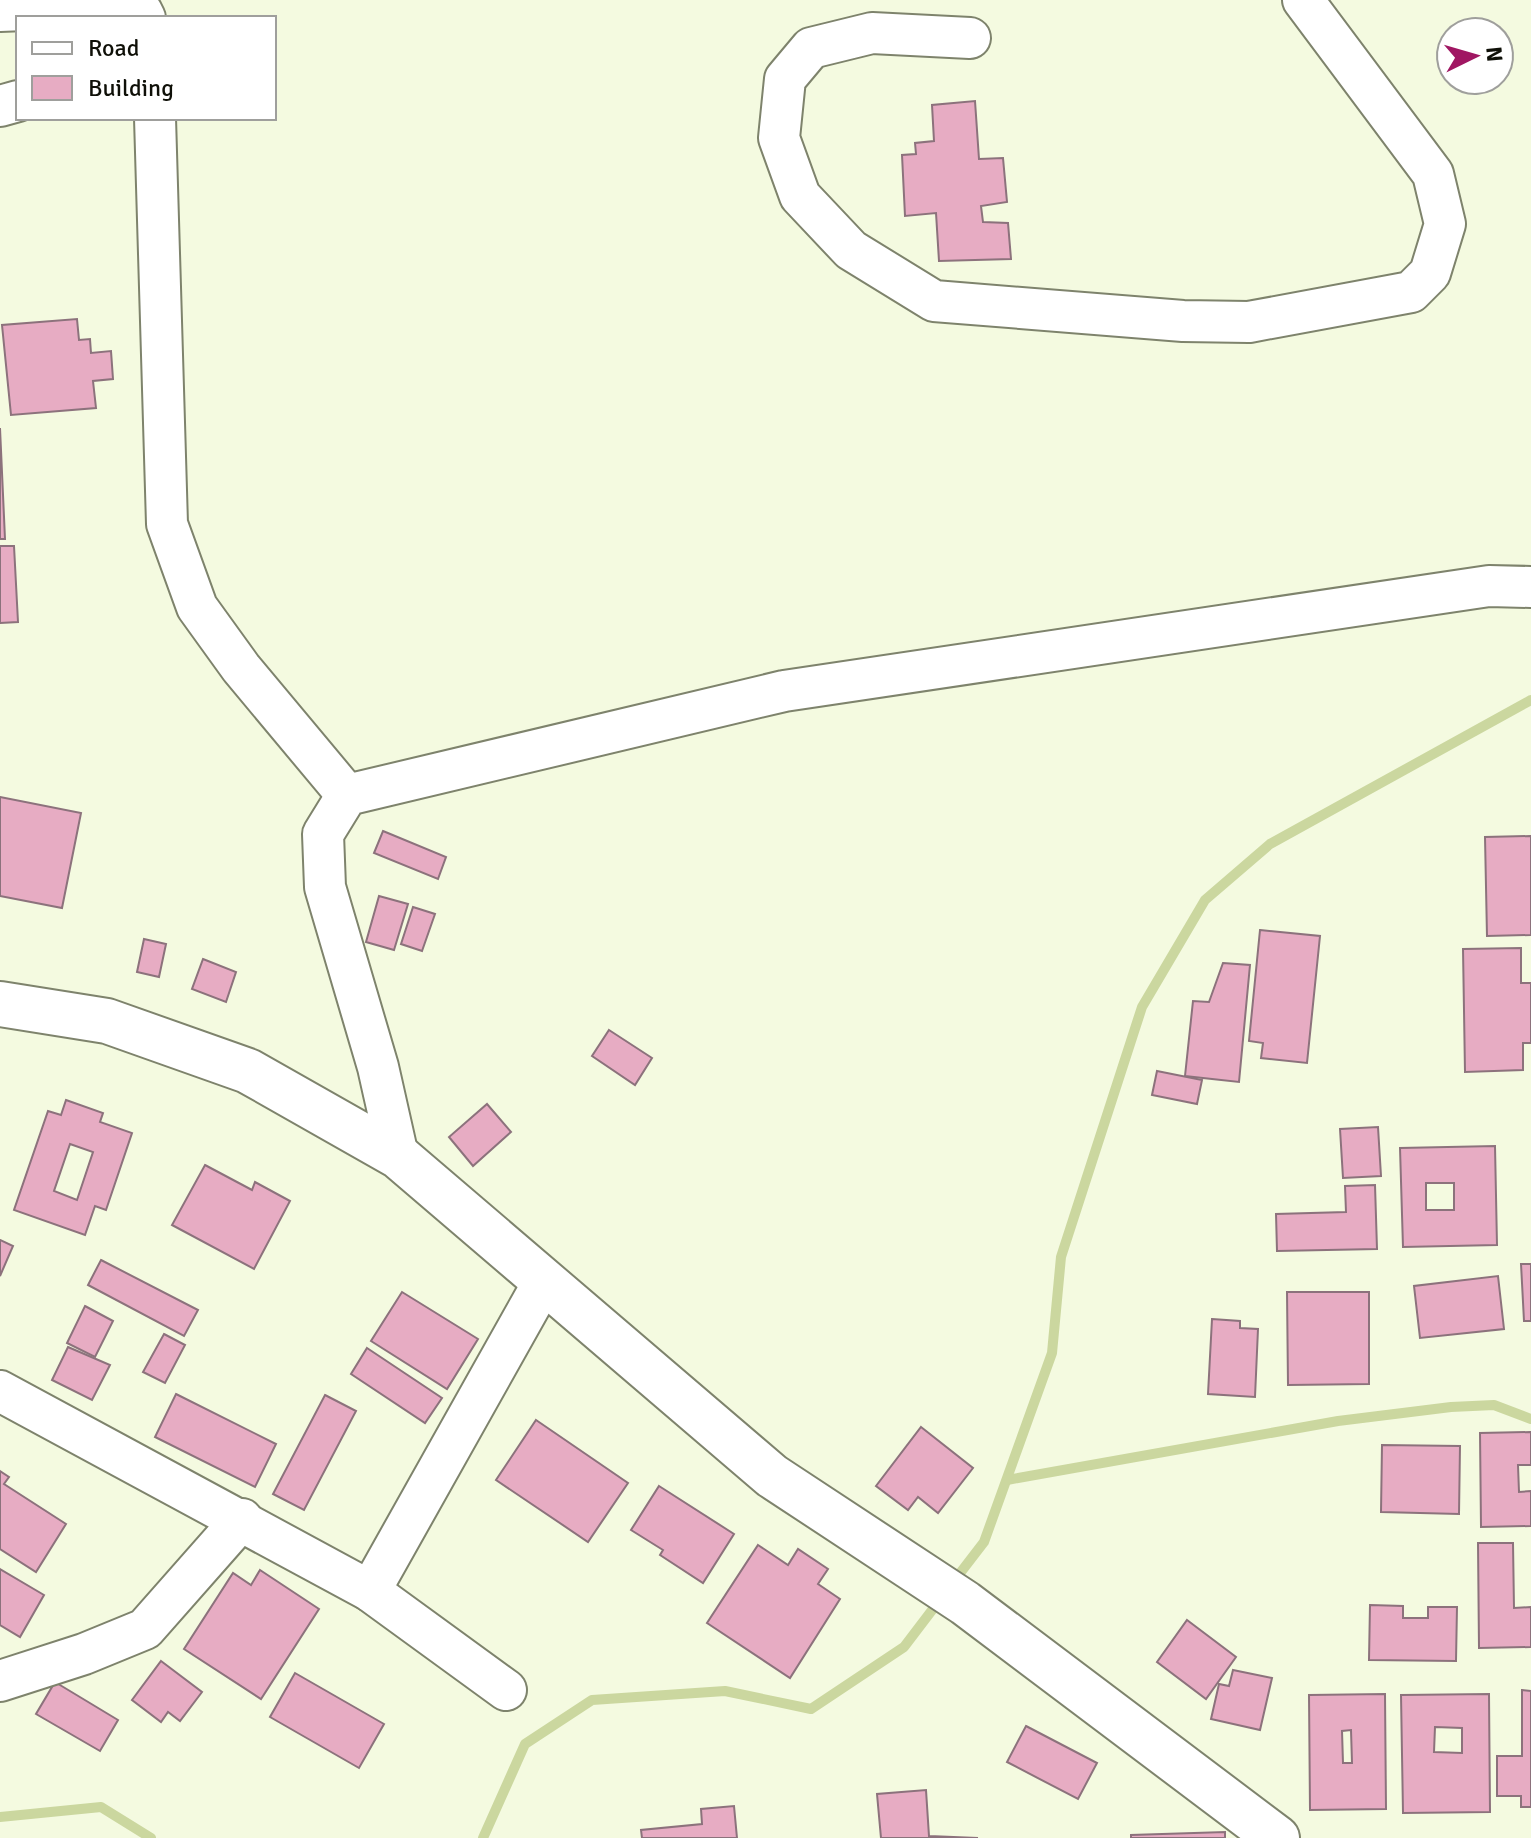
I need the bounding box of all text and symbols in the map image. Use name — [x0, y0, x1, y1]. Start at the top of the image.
legend — [16, 16, 276, 120]
north arrow — [1435, 16, 1515, 96]
text: Road — [88, 33, 139, 63]
text: N — [1480, 45, 1509, 63]
text: Building — [88, 73, 174, 103]

